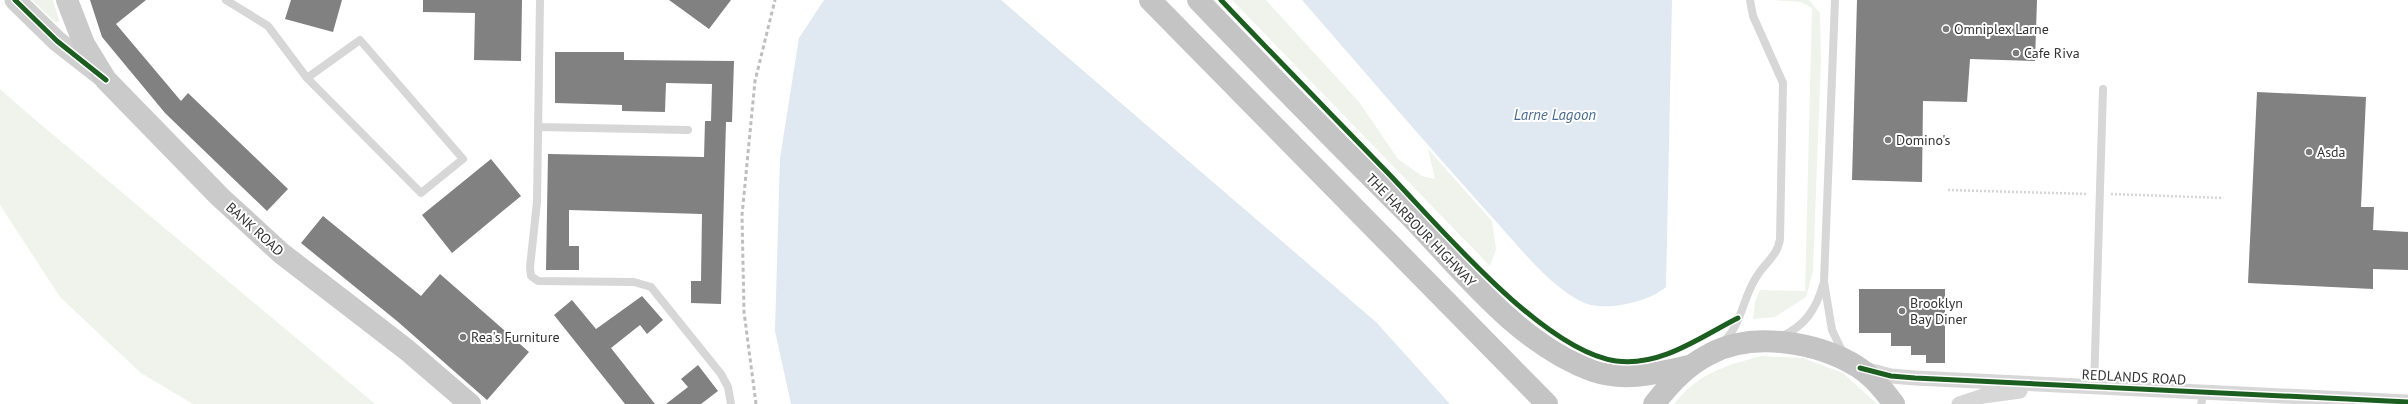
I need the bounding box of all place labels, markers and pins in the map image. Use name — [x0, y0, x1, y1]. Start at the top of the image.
place label: Omniplex Larne — [1954, 20, 2049, 38]
marker: Omniplex Larne — [1941, 24, 1951, 34]
place label: Cafe Riva — [2024, 44, 2080, 62]
marker: Cafe Riva — [2011, 48, 2021, 58]
place label: Domino's — [1896, 131, 1950, 149]
marker: Domino's — [1883, 135, 1893, 145]
place label: Asda — [2317, 143, 2346, 161]
marker: Asda — [2304, 147, 2314, 157]
place label: Brooklyn Bay Diner — [1910, 294, 1968, 328]
marker: Brooklyn Bay Diner — [1897, 306, 1907, 316]
place label: Rea's Furniture — [471, 328, 560, 346]
marker: Rea's Furniture — [458, 332, 468, 342]

